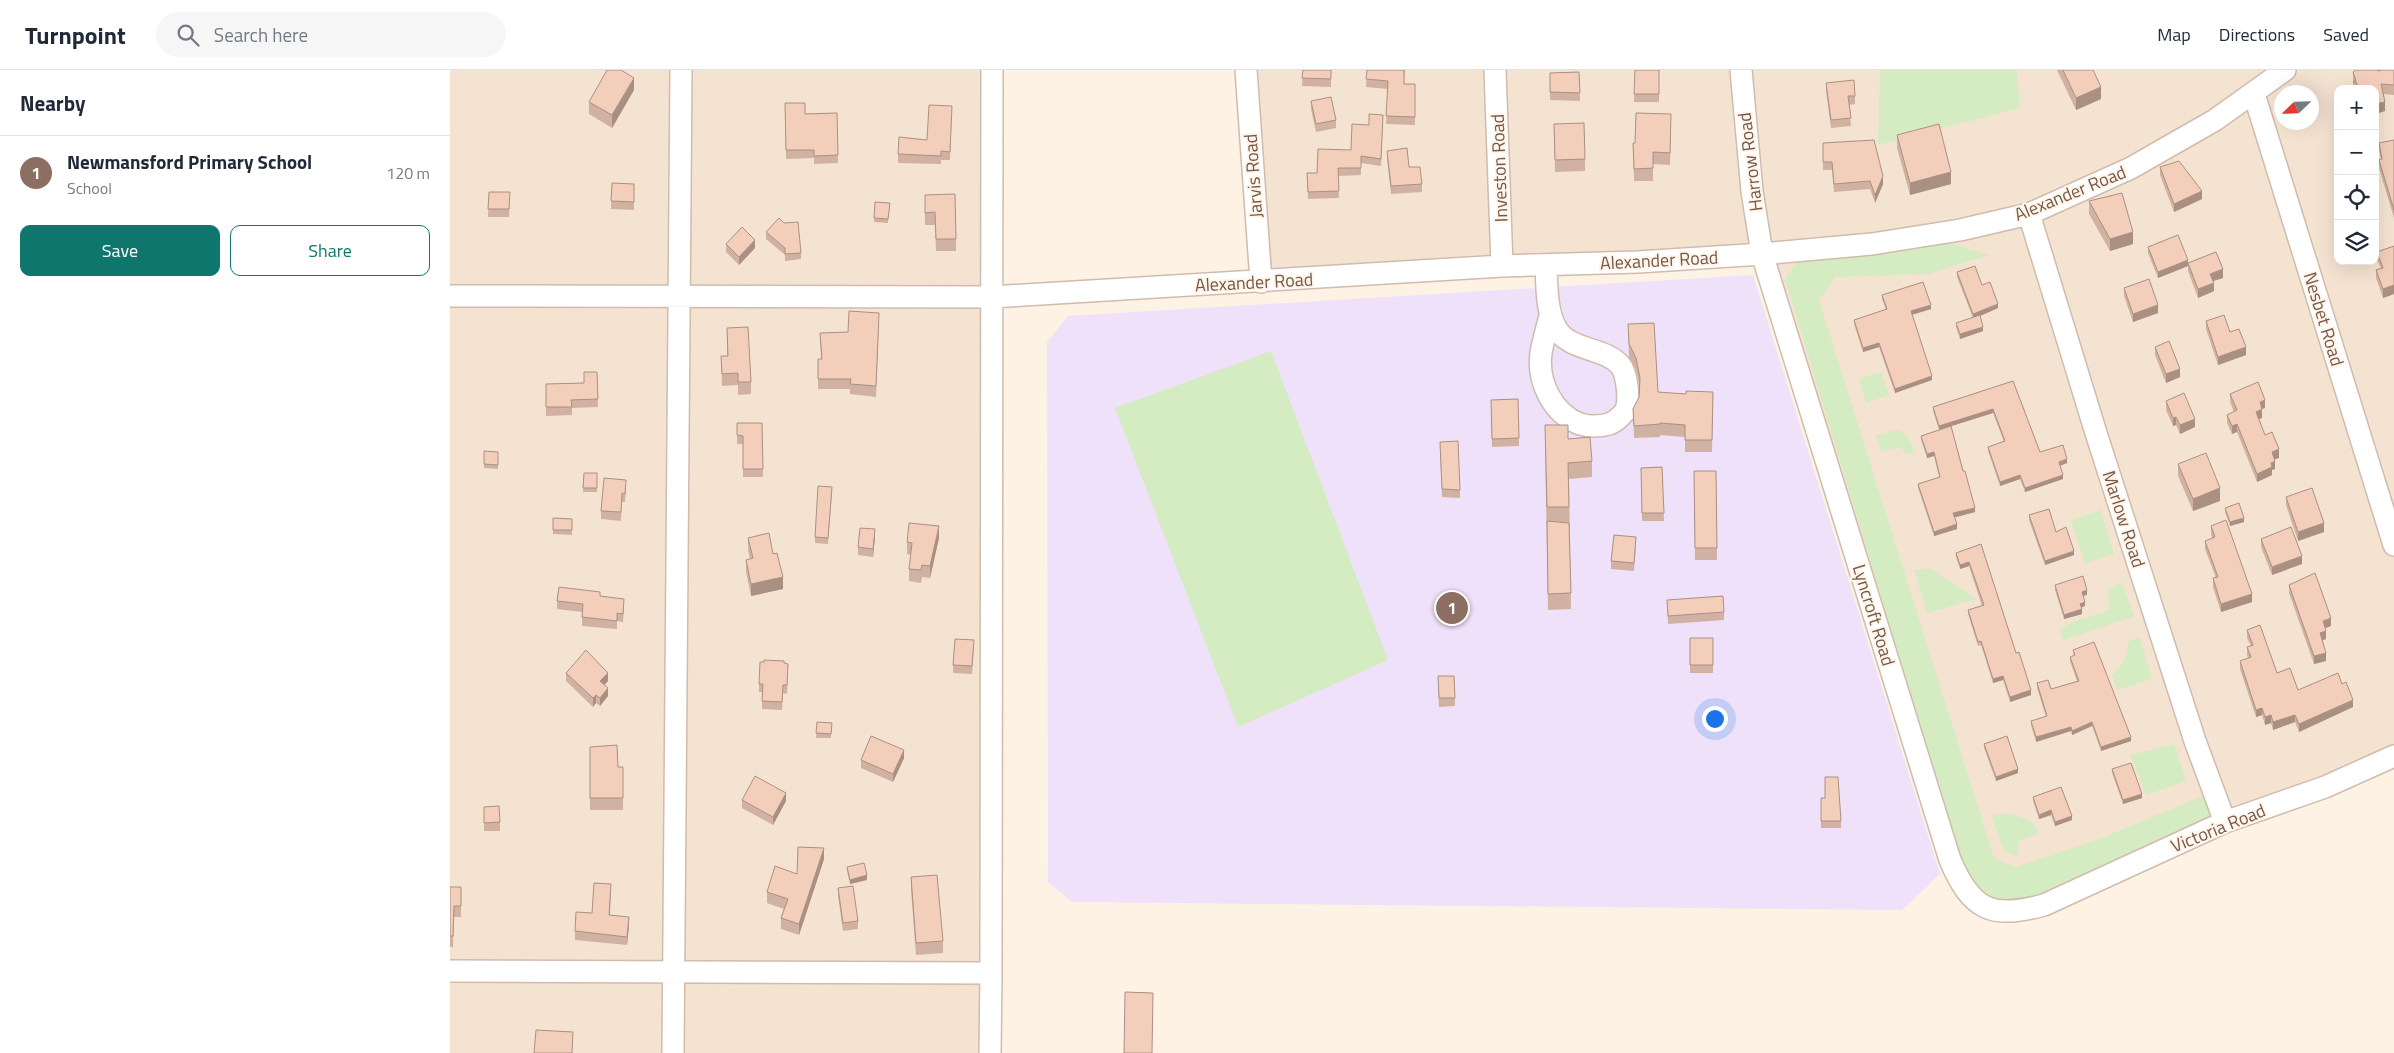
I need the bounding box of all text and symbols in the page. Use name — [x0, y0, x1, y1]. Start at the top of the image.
search box — [156, 12, 506, 57]
text: Turnpoint — [25, 17, 126, 53]
text: Search here — [214, 20, 308, 49]
icon: search — [174, 21, 202, 49]
text: Map — [2157, 21, 2191, 48]
text: Directions — [2219, 21, 2295, 48]
text: Saved — [2323, 21, 2369, 48]
north arrow — [2274, 85, 2319, 130]
map controls — [2334, 85, 2379, 265]
button: + — [2334, 85, 2379, 130]
text: Nearby — [20, 87, 85, 119]
street label: Harrow Road — [1731, 111, 1769, 213]
street label: Investon Road — [1484, 113, 1514, 223]
button: − — [2334, 130, 2379, 175]
street label: Jarvis Road — [1237, 133, 1269, 219]
text: Newmansford Primary School — [67, 147, 312, 176]
street label: Alexander Road — [2010, 158, 2130, 228]
text: 1 — [32, 161, 40, 185]
text: 120 m — [386, 161, 430, 185]
button: locate — [2334, 175, 2379, 220]
text: School — [67, 176, 112, 200]
button: layers — [2334, 220, 2379, 265]
button: Save — [20, 225, 220, 276]
button: Share — [230, 225, 430, 276]
street label: Alexander Road — [1599, 243, 1719, 277]
street label: Alexander Road — [1194, 265, 1314, 299]
street label: Nesbet Road — [2297, 269, 2351, 369]
street label: Marlow Road — [2096, 467, 2152, 571]
street label: Lyncroft Road — [1846, 561, 1902, 669]
pin: 1 — [1436, 589, 1468, 627]
your location — [1702, 706, 1728, 732]
street label: Victoria Road — [2166, 797, 2270, 859]

